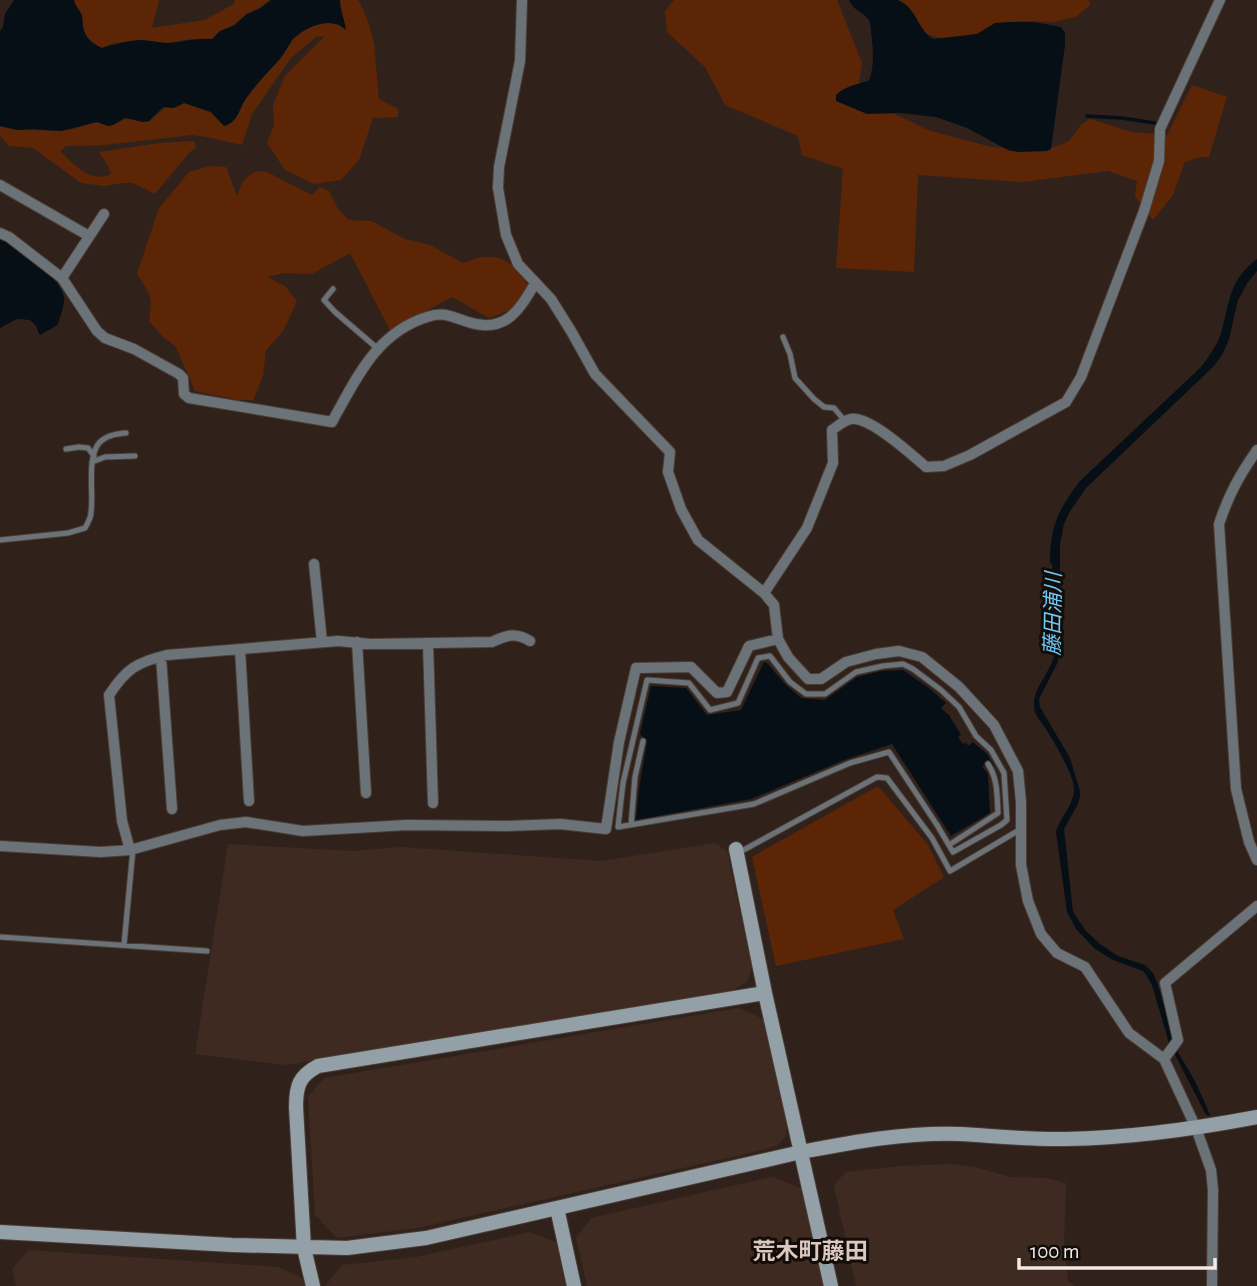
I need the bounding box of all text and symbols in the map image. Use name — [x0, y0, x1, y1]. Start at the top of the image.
water label: 藤田浦川 — [1041, 570, 1065, 656]
scale bar — [1019, 1226, 1215, 1270]
district label: 荒木町藤田 — [753, 1239, 868, 1264]
text: 100 m — [1030, 1241, 1080, 1262]

